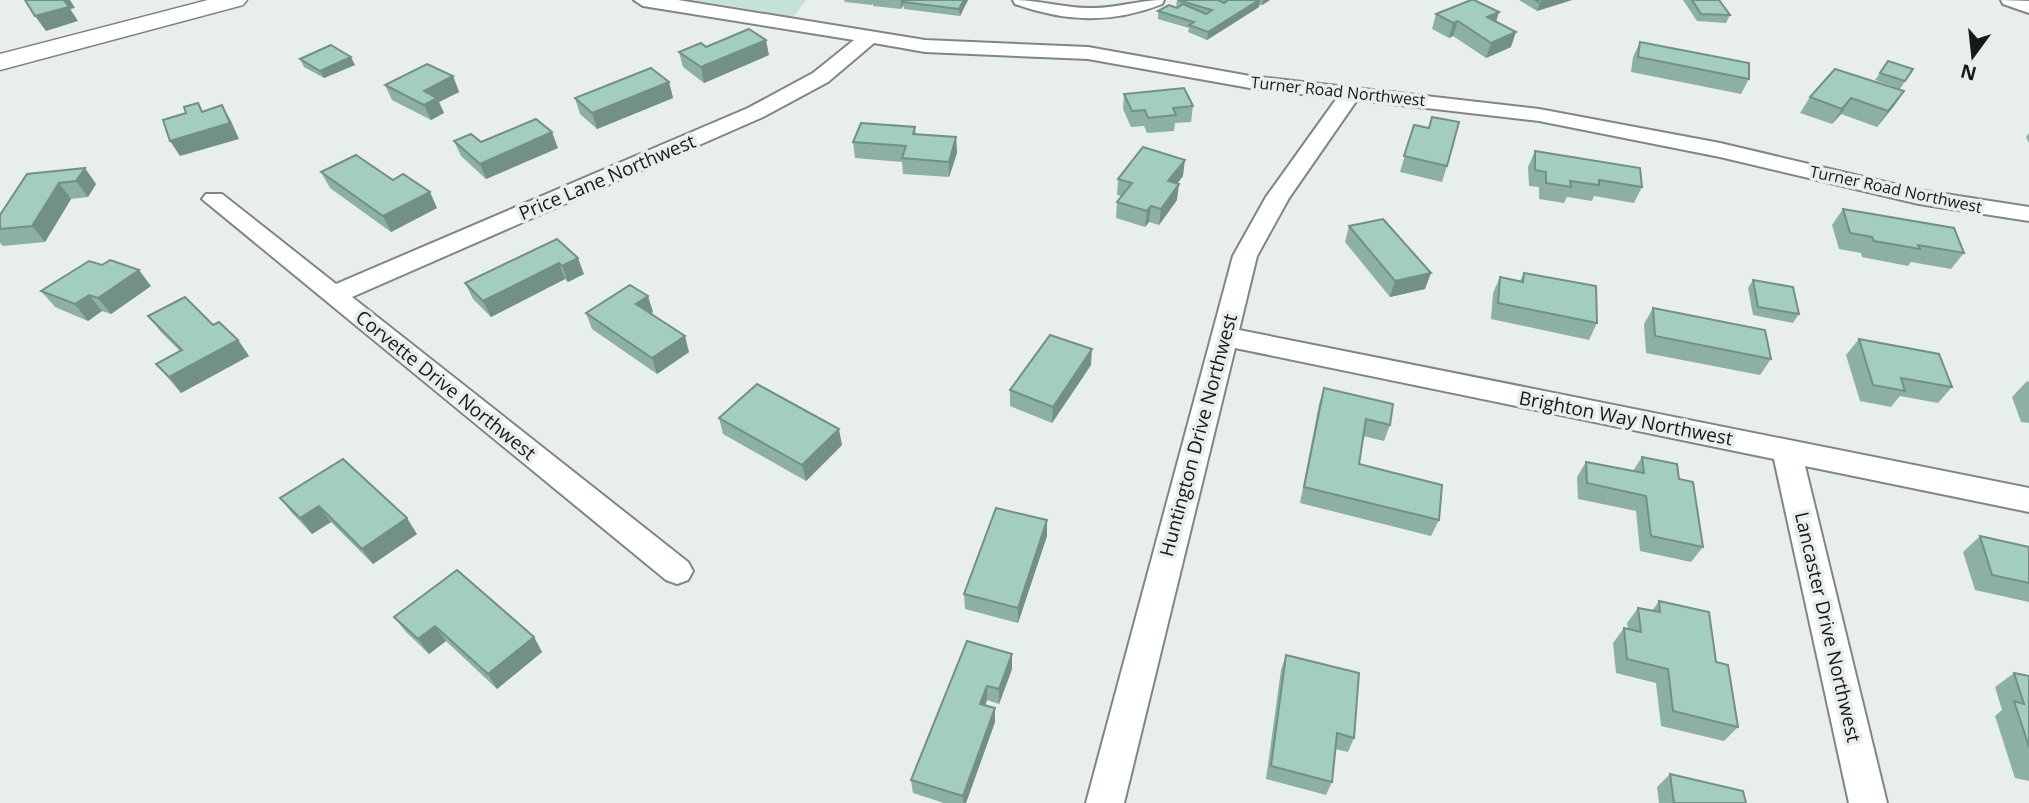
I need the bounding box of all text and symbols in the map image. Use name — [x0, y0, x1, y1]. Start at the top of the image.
north arrow — [1938, 21, 2008, 91]
text: N — [1958, 58, 1979, 87]
street label: Turner Road Northwest — [1250, 71, 1427, 111]
street label: Price Lane Northwest — [515, 128, 700, 226]
street label: Turner Road Northwest — [1808, 160, 1984, 218]
street label: Corvette Drive Northwest — [350, 304, 542, 466]
street label: Huntington Drive Northwest — [1153, 311, 1243, 559]
street label: Brighton Way Northwest — [1517, 385, 1735, 452]
street label: Lancaster Drive Northwest — [1789, 509, 1867, 745]

